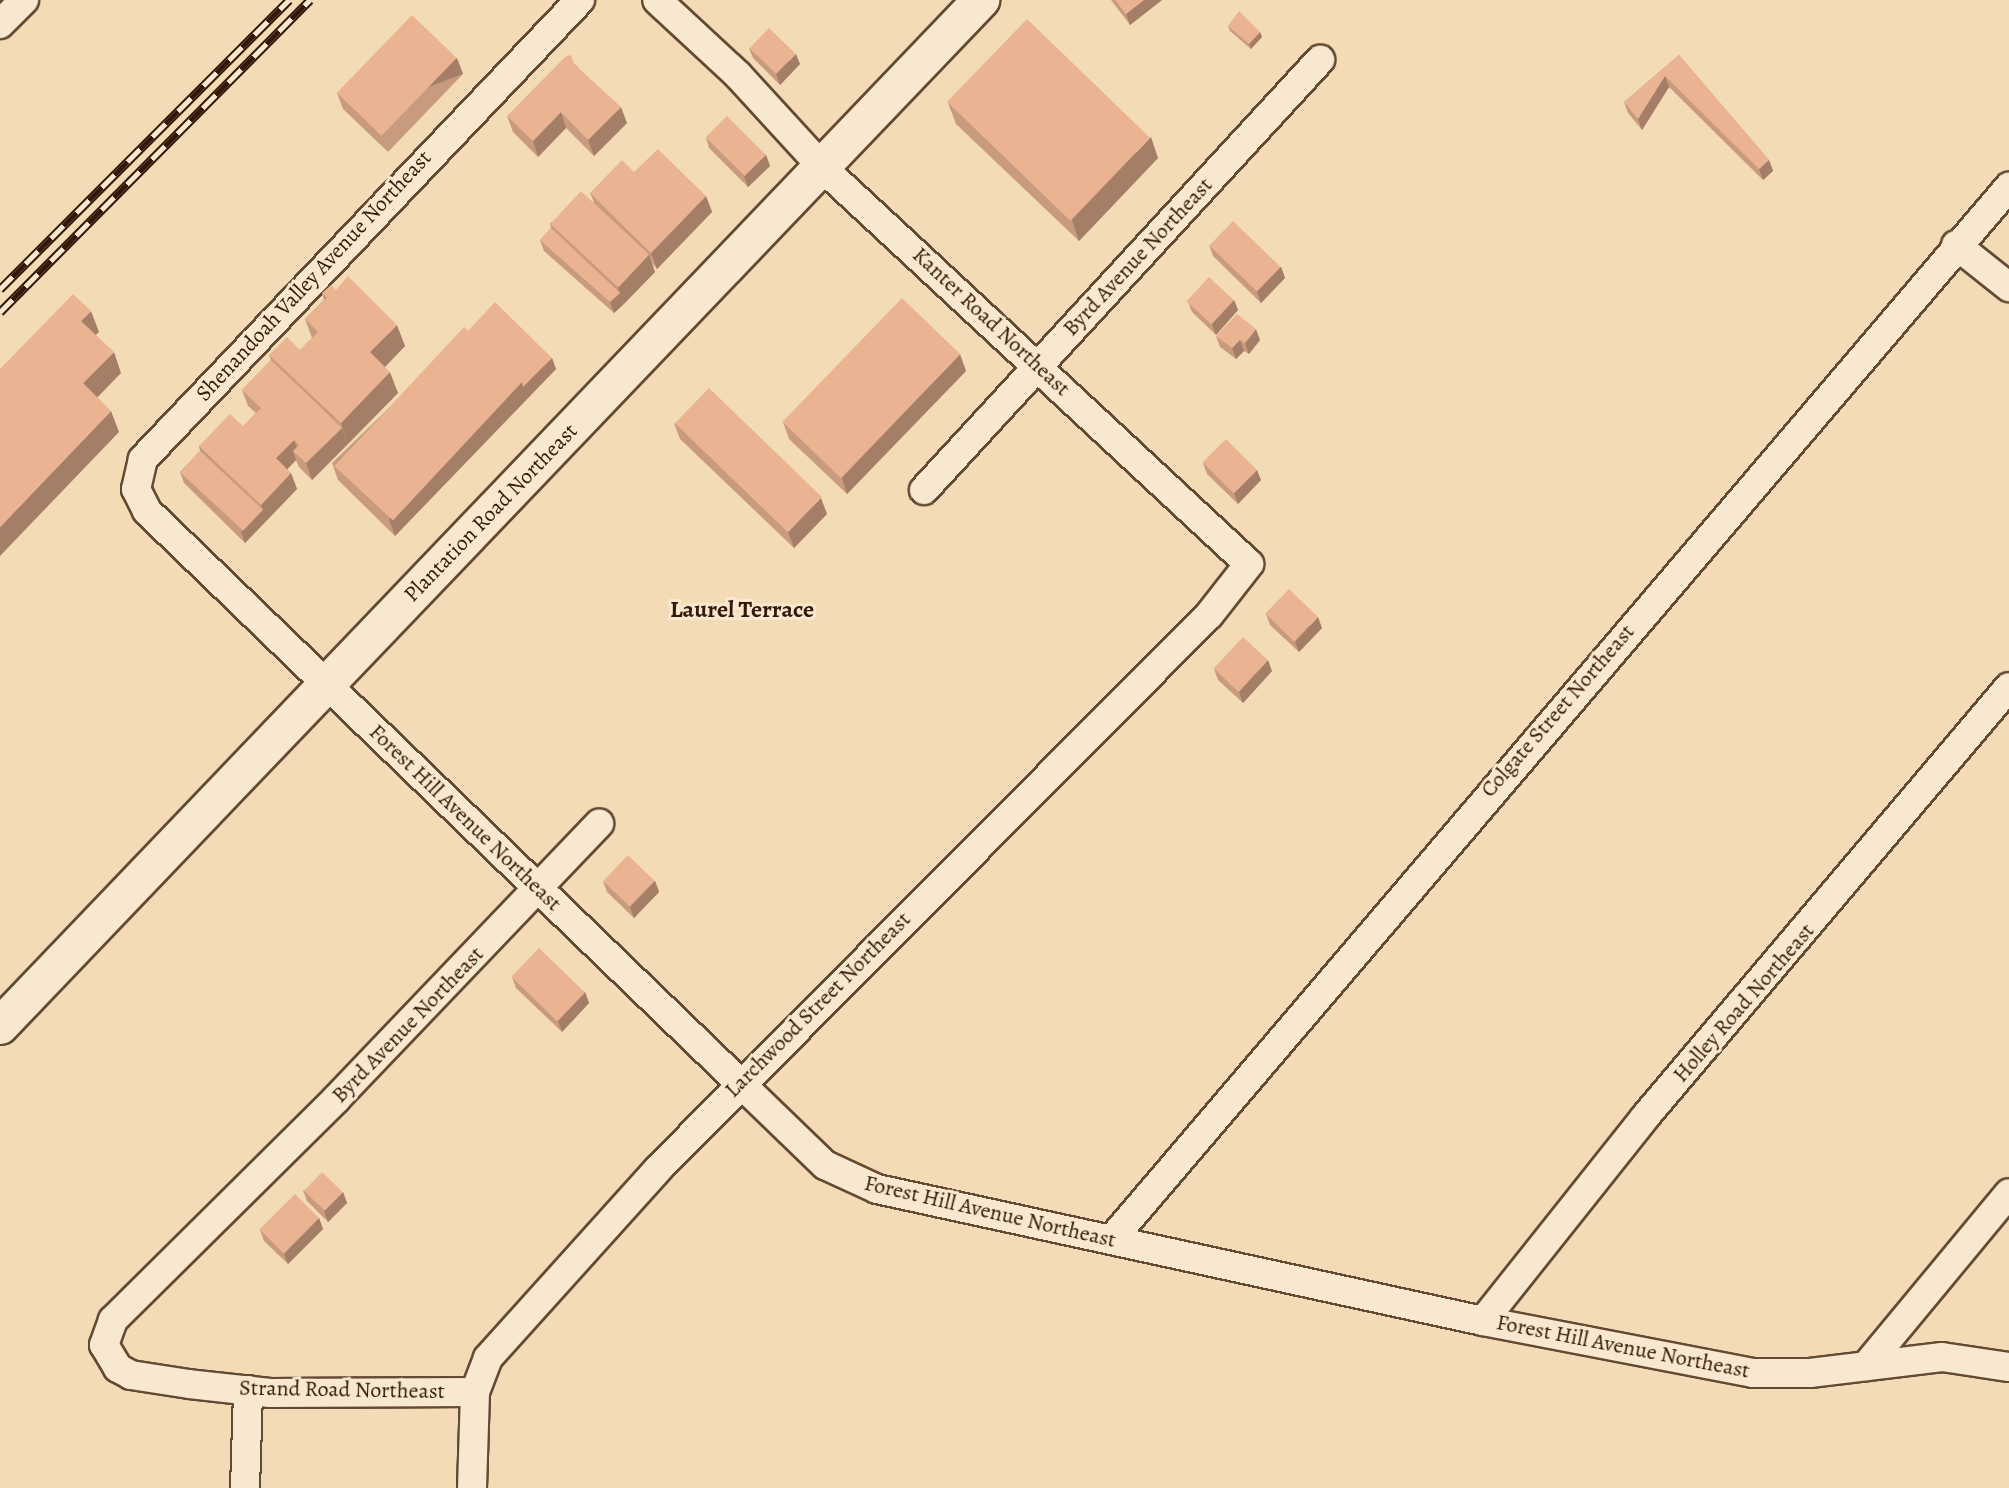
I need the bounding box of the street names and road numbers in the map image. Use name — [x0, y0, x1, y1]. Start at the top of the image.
street label: Shenandoah Valley Avenue Northeast — [191, 145, 437, 407]
street label: Byrd Avenue Northeast — [1058, 172, 1218, 342]
street label: Kanter Road Northeast — [907, 242, 1075, 402]
street label: Plantation Road Northeast — [399, 418, 583, 608]
street label: Colgate Street Northeast — [1476, 619, 1640, 803]
street label: Forest Hill Avenue Northeast — [363, 719, 567, 917]
street label: Larchwood Street Northeast — [720, 907, 916, 1103]
street label: Holley Road Northeast — [1668, 918, 1820, 1088]
street label: Byrd Avenue Northeast — [327, 941, 489, 1109]
street label: Forest Hill Avenue Northeast — [862, 1170, 1118, 1254]
street label: Forest Hill Avenue Northeast — [1494, 1309, 1752, 1385]
street label: Strand Road Northeast — [239, 1375, 445, 1405]

